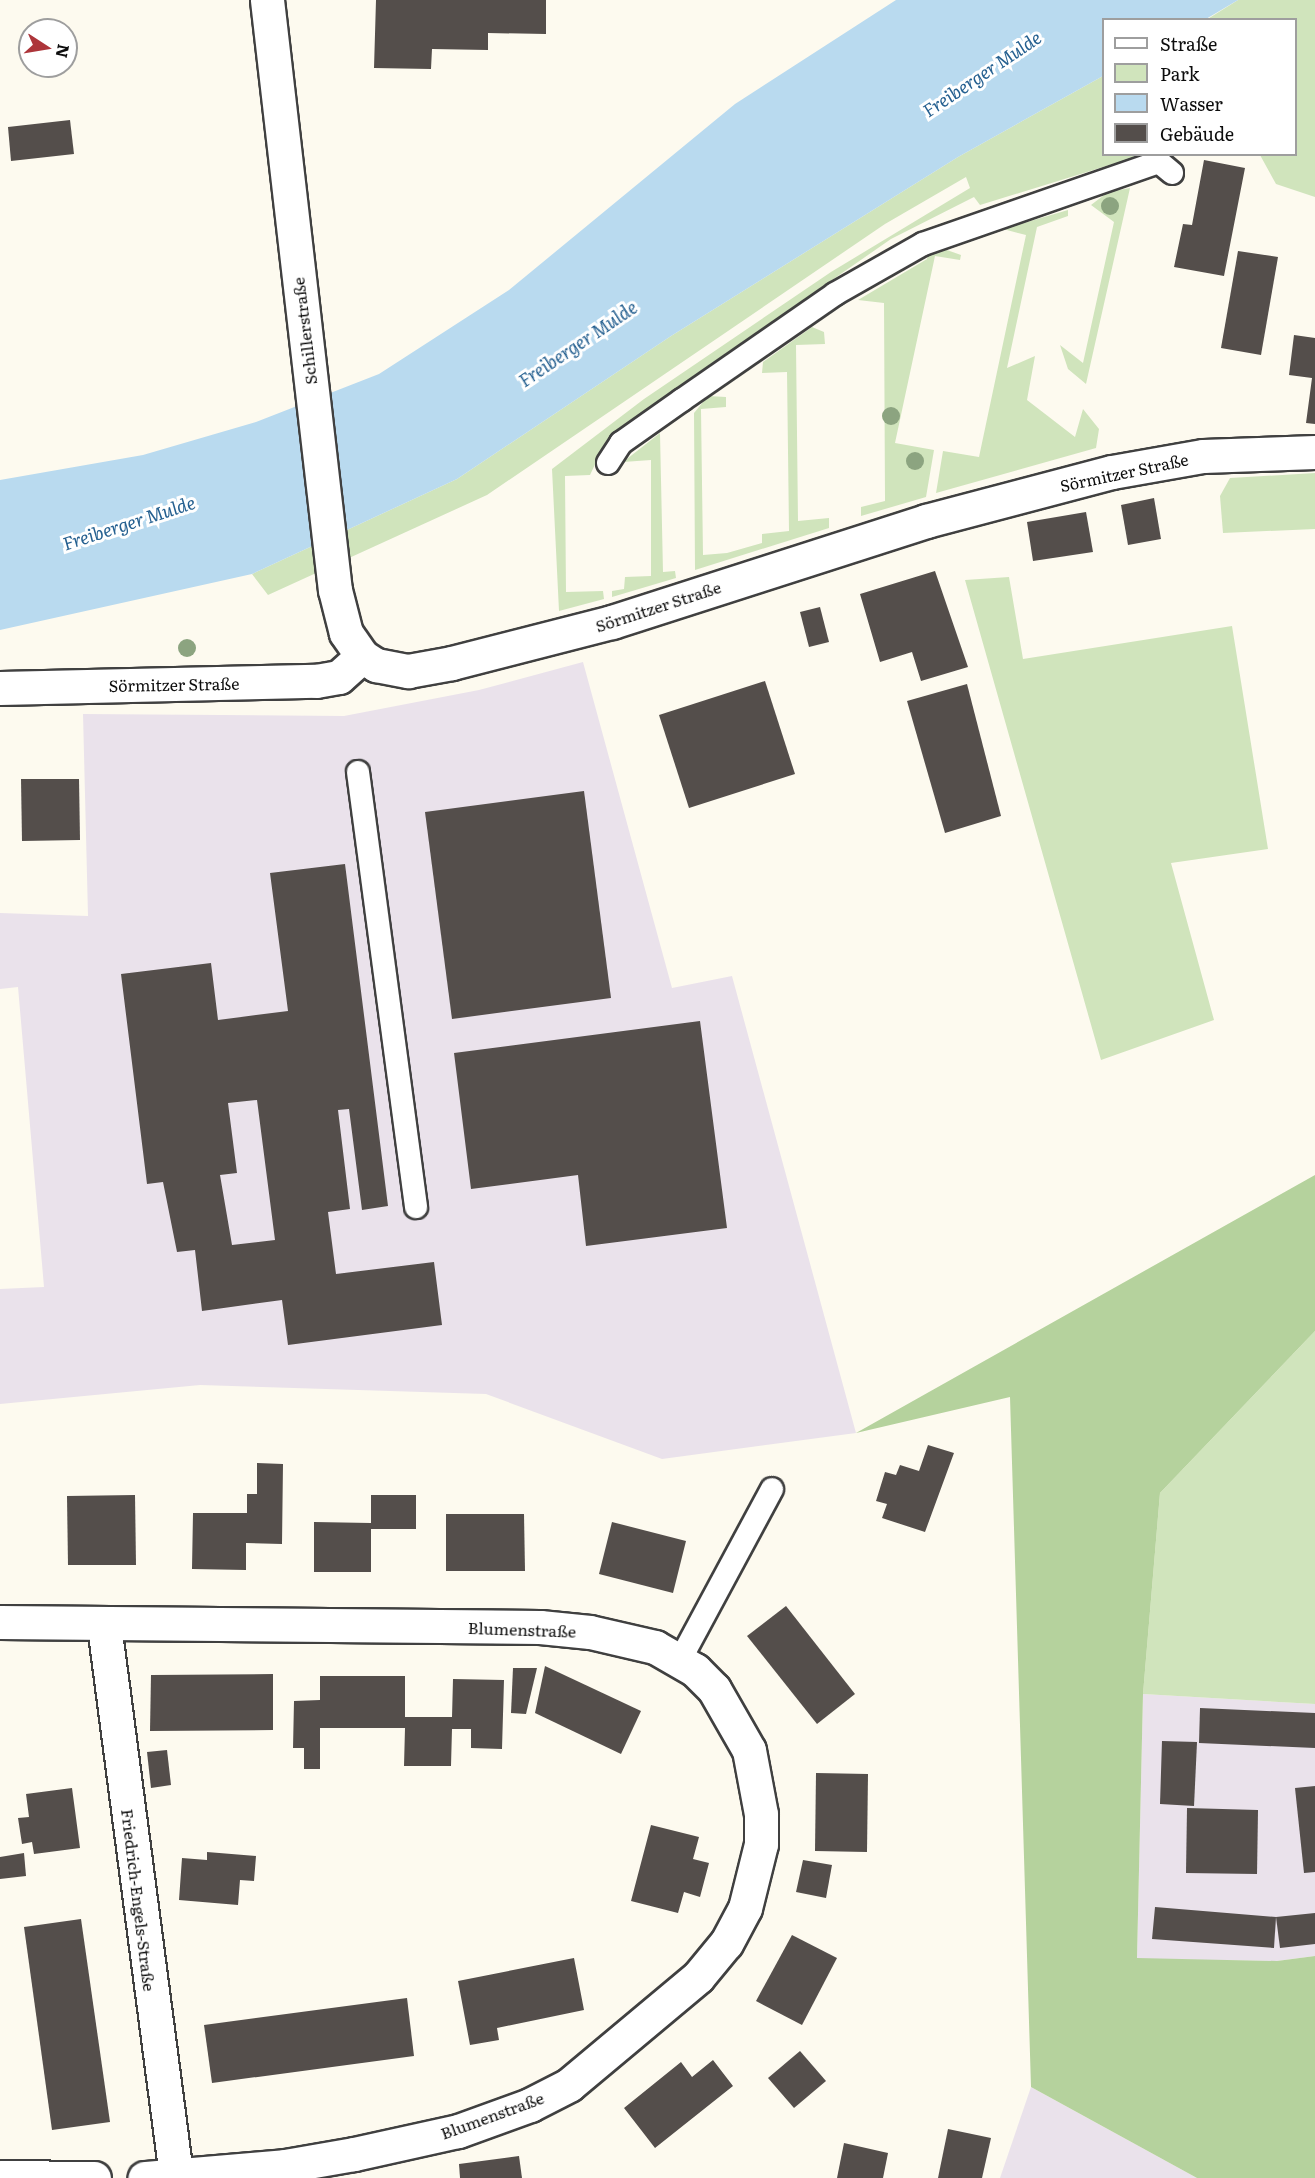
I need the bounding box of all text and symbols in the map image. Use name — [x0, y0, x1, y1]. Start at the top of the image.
north arrow — [18, 18, 78, 78]
legend — [1102, 18, 1297, 156]
water label: Freiberger Mulde — [919, 26, 1045, 122]
text: Straße — [1160, 30, 1217, 57]
text: N — [51, 42, 77, 60]
text: Park — [1160, 60, 1199, 87]
text: Wasser — [1160, 90, 1223, 117]
text: Gebäude — [1160, 120, 1234, 147]
street label: Schillerstraße — [288, 276, 320, 386]
water label: Freiberger Mulde — [515, 296, 641, 392]
street label: Sörmitzer Straße — [1058, 449, 1190, 495]
water label: Freiberger Mulde — [60, 491, 198, 555]
street label: Sörmitzer Straße — [593, 577, 723, 635]
street label: Sörmitzer Straße — [108, 673, 240, 695]
street label: Blumenstraße — [468, 1618, 576, 1640]
street label: Friedrich-Engels-Straße — [118, 1808, 160, 1992]
street label: Blumenstraße — [438, 2087, 546, 2143]

